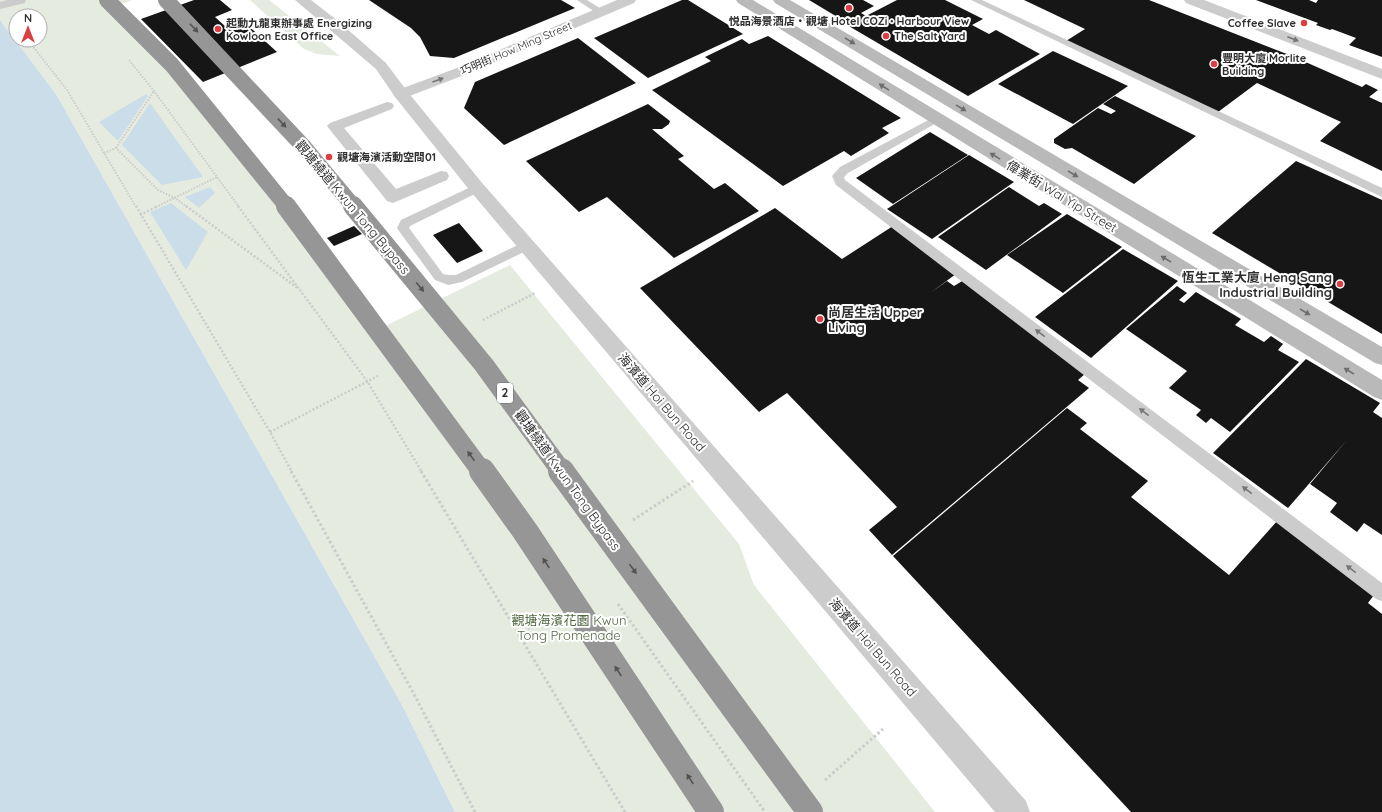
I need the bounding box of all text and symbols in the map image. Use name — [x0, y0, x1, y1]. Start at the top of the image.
marker: 悦品海景酒店‧觀塘 Hotel COZi ∙ Harbour View — [844, 3, 854, 13]
north arrow — [8, 8, 48, 48]
text: N — [24, 11, 32, 25]
place label: 悦品海景酒店‧觀塘 Hotel COZi ∙ Harbour View — [729, 14, 970, 28]
place label: 起動九龍東辦事處 Energizing Kowloon East Office — [226, 16, 372, 43]
place label: Coffee Slave — [1228, 16, 1296, 30]
street label: 巧明街 How Ming Street — [458, 18, 574, 78]
marker: Coffee Slave — [1299, 18, 1309, 28]
one-way arrow — [189, 23, 198, 33]
marker: 起動九龍東辦事處 Energizing Kowloon East Office — [213, 24, 223, 34]
place label: The Salt Yard — [894, 29, 966, 43]
marker: The Salt Yard — [881, 31, 891, 41]
one-way arrow — [1287, 37, 1299, 43]
one-way arrow — [844, 38, 856, 45]
place label: 豐明大廈 Morlite Building — [1222, 51, 1307, 78]
marker: 豐明大廈 Morlite Building — [1209, 59, 1219, 69]
one-way arrow — [432, 77, 444, 83]
one-way arrow — [878, 84, 890, 91]
one-way arrow — [955, 104, 967, 111]
one-way arrow — [277, 118, 287, 128]
street label: 觀塘繞道 Kwun Tong Bypass — [292, 137, 414, 277]
place label: 觀塘海濱活動空間01 — [337, 150, 436, 164]
marker: 觀塘海濱活動空間01 — [324, 152, 334, 162]
one-way arrow — [989, 152, 1001, 159]
street label: 偉業街 Wai Yip Street — [1004, 157, 1120, 235]
one-way arrow — [1067, 170, 1079, 177]
one-way arrow — [1160, 256, 1172, 263]
place label: 恆生工業大廈 Heng Sang Industrial Building — [1182, 269, 1332, 300]
marker: 恆生工業大廈 Heng Sang Industrial Building — [1335, 279, 1345, 289]
one-way arrow — [415, 282, 424, 292]
place label: 尚居生活 Upper Living — [828, 304, 923, 335]
one-way arrow — [1299, 308, 1311, 315]
marker: 尚居生活 Upper Living — [815, 314, 825, 324]
one-way arrow — [1035, 330, 1045, 338]
street label: 海濱道 Hoi Bun Road — [615, 349, 709, 455]
one-way arrow — [1343, 367, 1355, 374]
road number: 2 — [497, 383, 513, 403]
street label: 觀塘繞道 Kwun Tong Bypass — [512, 407, 624, 553]
one-way arrow — [1138, 408, 1149, 416]
one-way arrow — [467, 451, 475, 462]
one-way arrow — [1242, 486, 1253, 495]
one-way arrow — [542, 557, 550, 568]
one-way arrow — [629, 564, 637, 575]
one-way arrow — [1345, 565, 1356, 573]
street label: 海濱道 Hoi Bun Road — [826, 594, 920, 700]
park label: 觀塘海濱花園 Kwun Tong Promenade — [512, 612, 626, 643]
one-way arrow — [614, 666, 622, 676]
one-way arrow — [686, 774, 693, 785]

